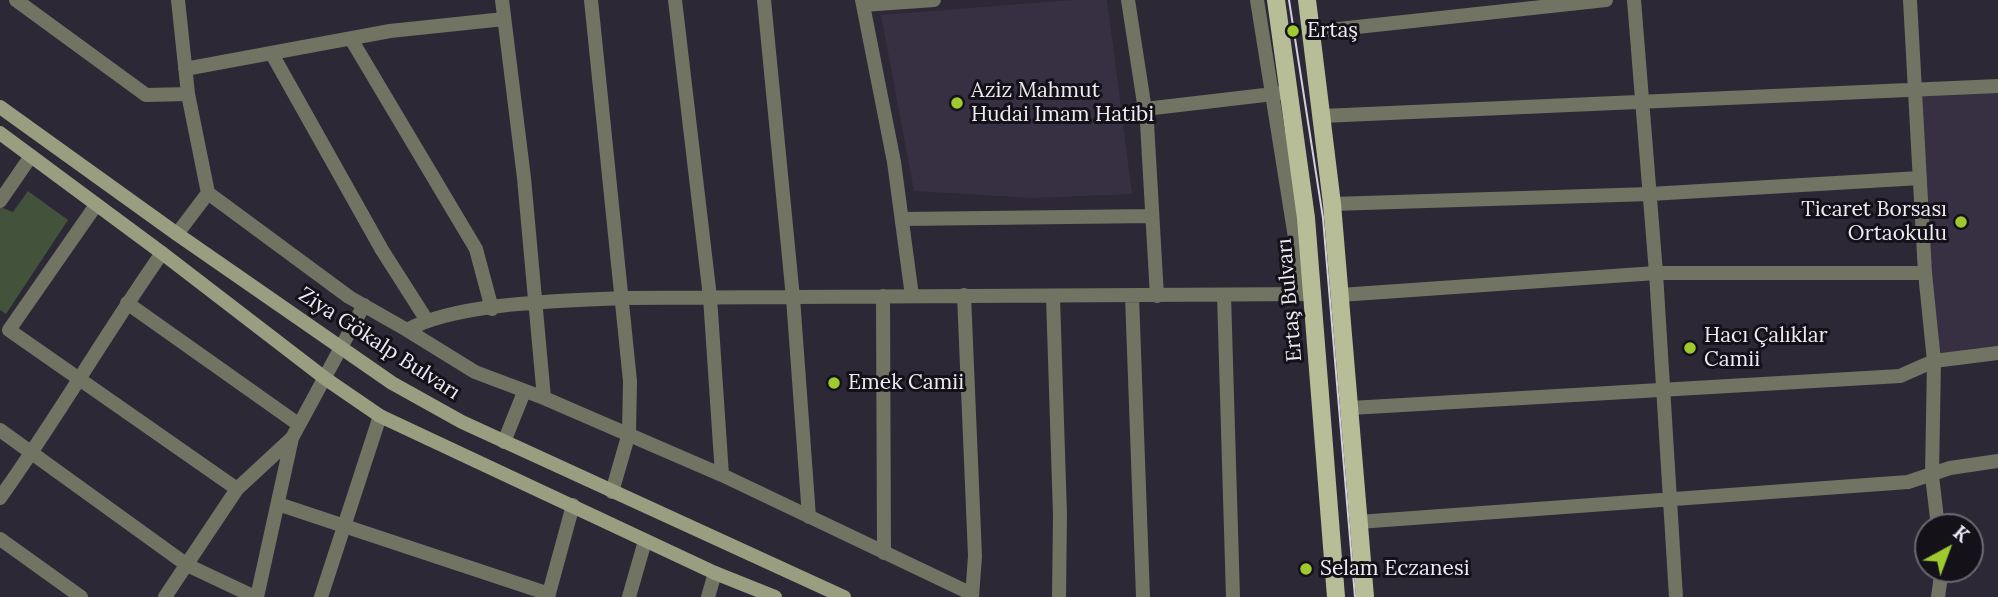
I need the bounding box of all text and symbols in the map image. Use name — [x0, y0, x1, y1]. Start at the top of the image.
place label: Ertaş — [1307, 18, 1358, 44]
marker: Ertaş — [1285, 23, 1301, 39]
place label: Aziz Mahmut Hudai Imam Hatibi — [971, 78, 1154, 128]
marker: Aziz Mahmut Hudai Imam Hatibi — [949, 95, 965, 111]
place label: Ticaret Borsası Ortaokulu — [1801, 197, 1947, 247]
marker: Ticaret Borsası Ortaokulu — [1953, 214, 1969, 230]
street label: Ertaş Bulvarı — [1272, 237, 1308, 363]
street label: Ziya Gökalp Bulvarı — [294, 282, 464, 406]
place label: Hacı Çalıklar Camii — [1704, 323, 1828, 373]
marker: Hacı Çalıklar Camii — [1682, 340, 1698, 356]
place label: Emek Camii — [848, 370, 964, 396]
marker: Emek Camii — [826, 375, 842, 391]
north arrow — [1914, 513, 1984, 583]
text: K — [1948, 520, 1974, 547]
place label: Selam Eczanesi — [1320, 556, 1470, 582]
marker: Selam Eczanesi — [1298, 561, 1314, 577]

